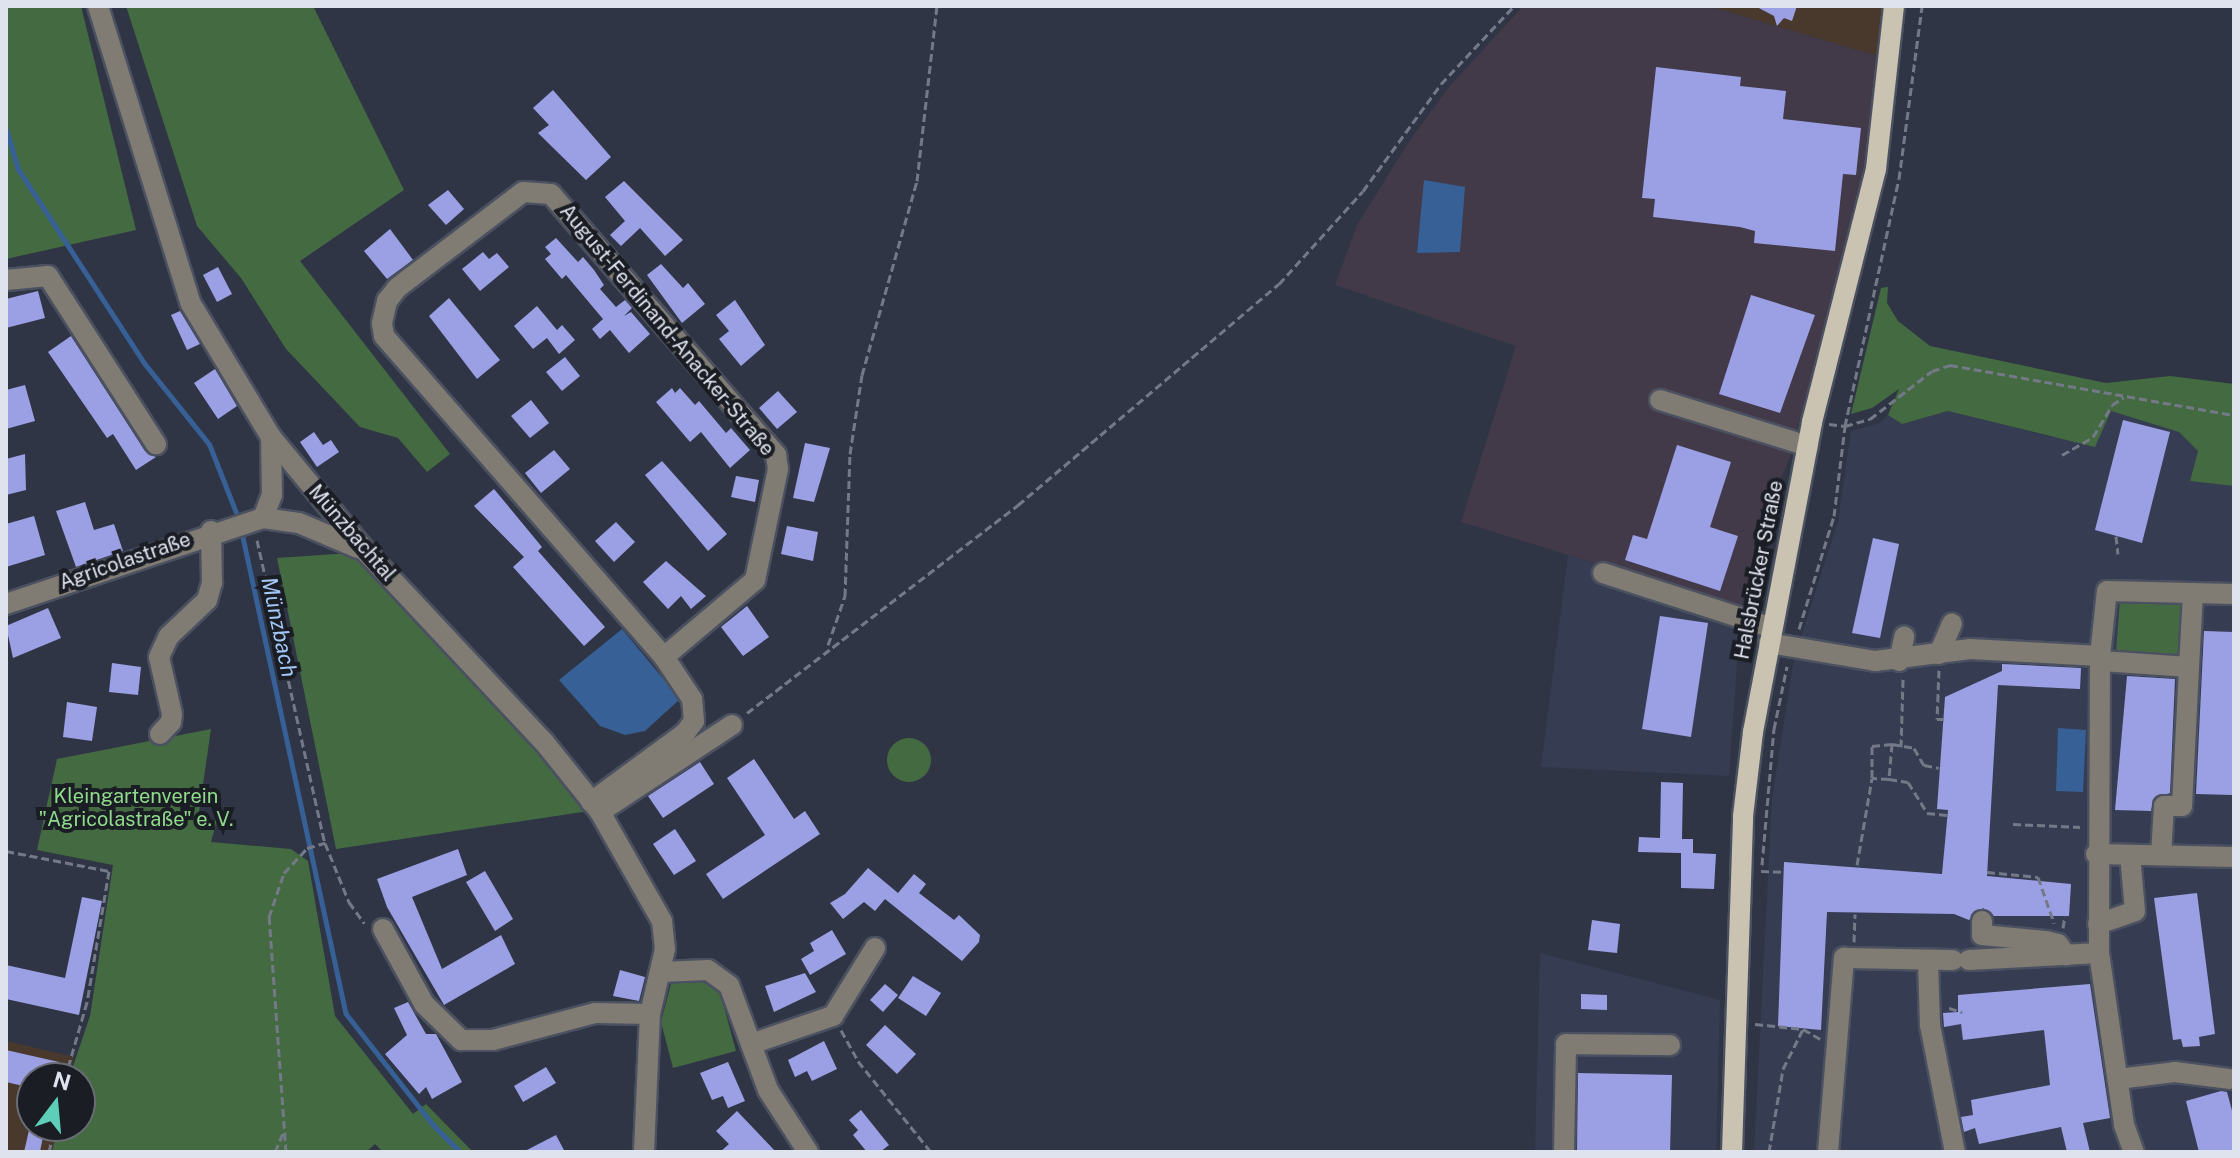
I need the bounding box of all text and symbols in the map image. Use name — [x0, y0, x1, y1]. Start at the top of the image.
street label: August-Ferdinand-Anacker-Straße — [555, 199, 779, 461]
street label: Halsbrücker Straße — [1730, 479, 1788, 661]
street label: Münzbachtal — [304, 480, 400, 586]
street label: Agricolastraße — [56, 527, 194, 595]
water label: Münzbach — [256, 574, 302, 680]
park label: Kleingartenverein "Agricolastraße" e. V. — [38, 784, 234, 831]
north arrow — [16, 1062, 96, 1142]
text: N — [50, 1066, 74, 1096]

